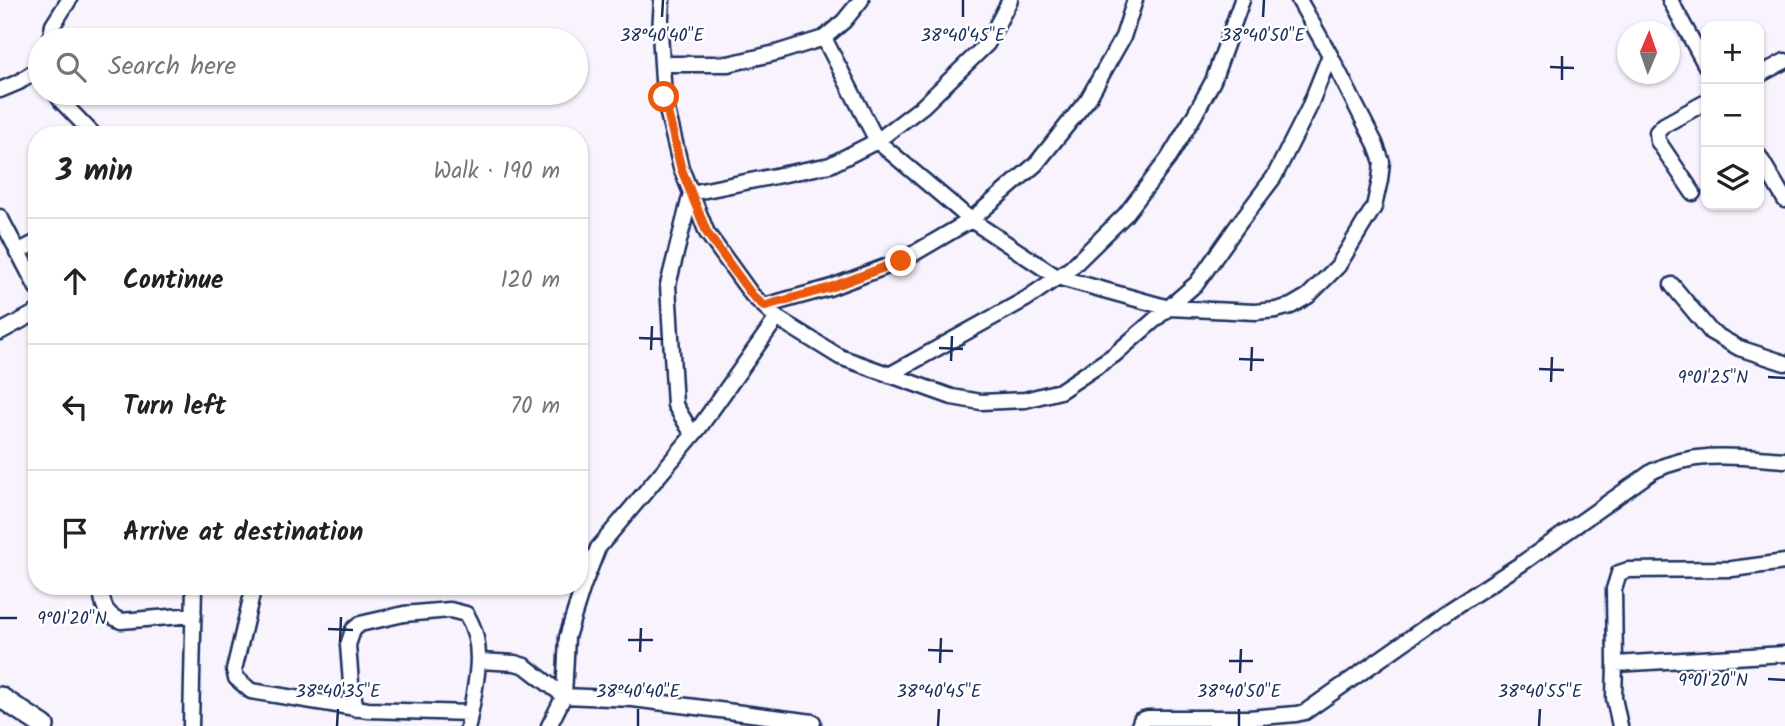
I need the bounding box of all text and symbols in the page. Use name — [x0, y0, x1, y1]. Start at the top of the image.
north arrow — [1617, 21, 1680, 84]
map controls — [1701, 21, 1764, 210]
button: + — [1701, 21, 1764, 84]
text: 38°40'40"E — [620, 22, 705, 51]
text: 38°40'45"E — [921, 22, 1006, 51]
text: 38°40'50"E — [1221, 22, 1305, 51]
search box — [28, 28, 588, 105]
text: Search here — [108, 46, 236, 88]
icon: search — [52, 48, 90, 86]
route start — [648, 81, 679, 112]
button: − — [1701, 84, 1764, 147]
button: layers — [1701, 147, 1764, 210]
text: 3 min — [56, 148, 133, 196]
text: Walk · 190 m — [433, 154, 560, 190]
route end — [885, 245, 916, 276]
text: Continue — [123, 260, 224, 302]
icon: ahead — [56, 262, 94, 300]
text: 120 m — [500, 263, 560, 299]
text: 9°01'25"N — [1678, 364, 1748, 393]
text: Turn left — [123, 386, 226, 428]
icon: left — [56, 388, 94, 426]
text: 70 m — [510, 389, 560, 425]
text: Arrive at destination — [123, 512, 363, 554]
icon: arrive — [56, 514, 94, 552]
text: 9°01'20"N — [37, 605, 107, 634]
text: 9°01'20"N — [1678, 667, 1748, 696]
text: 38°40'35"E — [295, 678, 381, 707]
text: 38°40'40"E — [596, 678, 681, 707]
text: 38°40'45"E — [897, 678, 982, 707]
text: 38°40'50"E — [1197, 678, 1281, 707]
text: 38°40'55"E — [1498, 678, 1583, 707]

